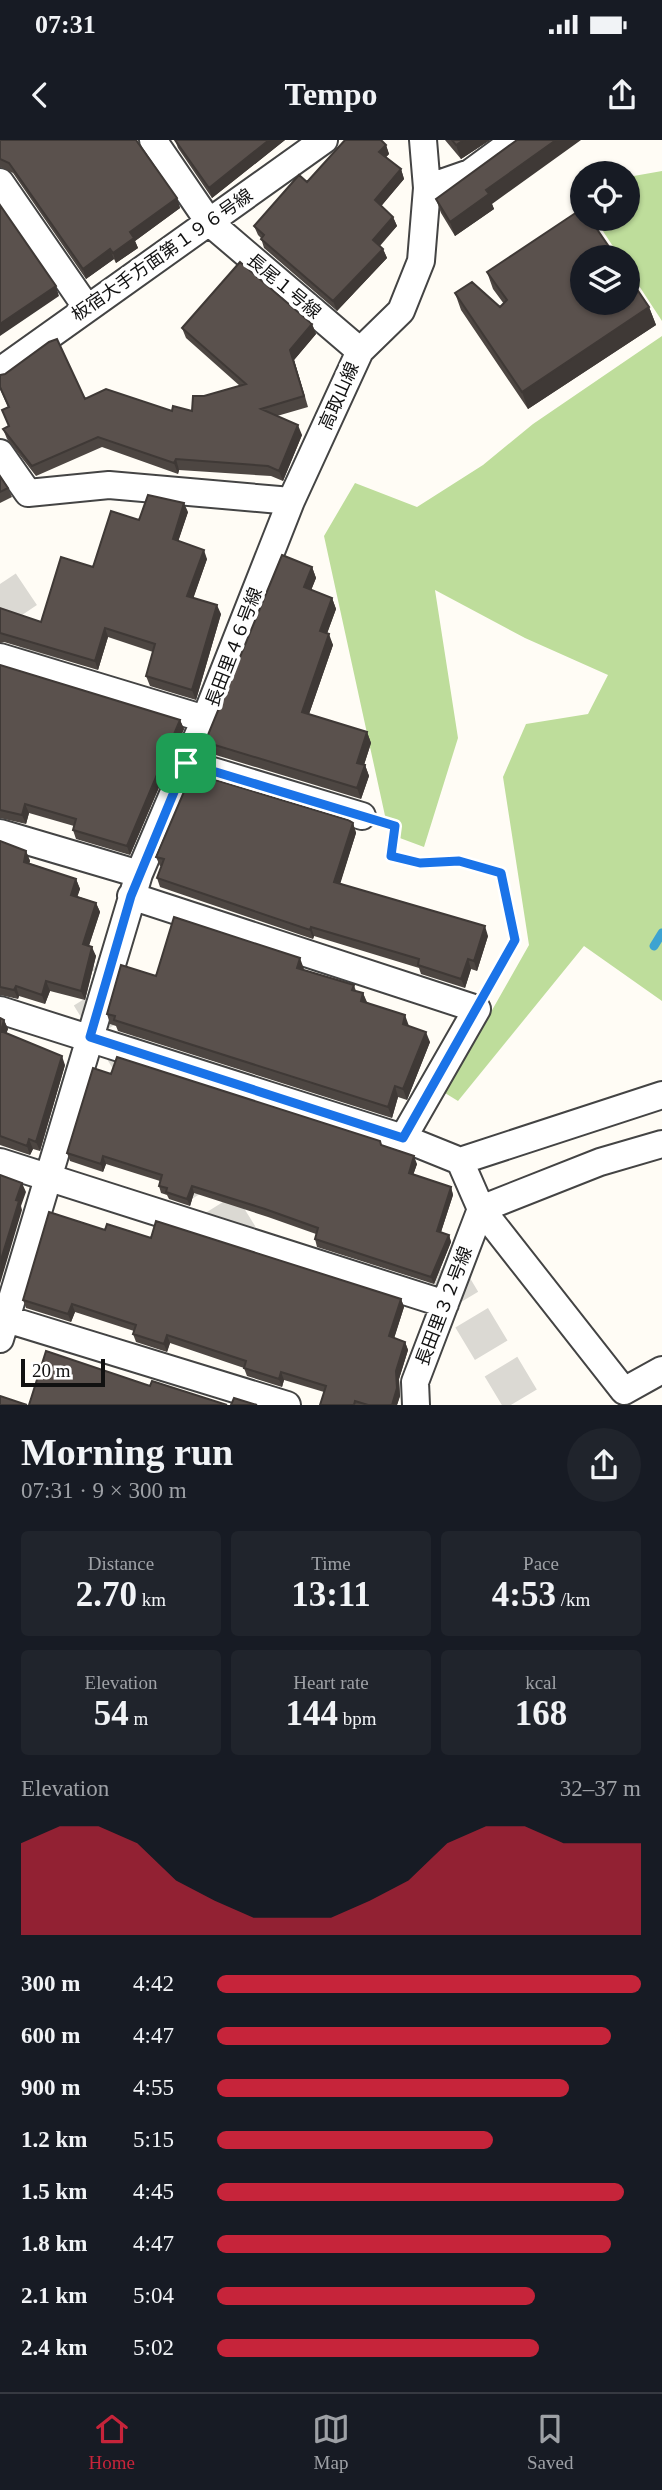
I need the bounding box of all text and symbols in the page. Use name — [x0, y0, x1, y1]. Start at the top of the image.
text: 07:31 — [35, 10, 96, 39]
icon: back — [21, 76, 59, 114]
text: Tempo — [284, 76, 378, 112]
icon: share — [603, 76, 641, 114]
map controls — [570, 161, 640, 315]
button: locate — [570, 161, 640, 231]
street label: 板宿大手方面第１９６号線 — [68, 185, 256, 325]
button: layers — [570, 245, 640, 315]
street label: 長尾１号線 — [243, 249, 325, 323]
street label: 高取山線 — [315, 359, 363, 433]
street label: 長田里４６号線 — [202, 585, 266, 709]
pin — [156, 733, 216, 793]
icon: arrive — [167, 744, 205, 782]
street label: 長田里３２号線 — [412, 1244, 476, 1368]
scale bar — [21, 1356, 105, 1388]
text: 20 m — [32, 1360, 71, 1381]
button: share — [567, 1428, 641, 1502]
text: Morning run — [21, 1431, 233, 1473]
text: 07:31 · 9 × 300 m — [21, 1478, 187, 1503]
text: Distance — [88, 1553, 154, 1574]
text: Time — [311, 1553, 351, 1574]
text: Pace — [523, 1553, 559, 1574]
text: 2.70 — [76, 1575, 137, 1614]
text: 13:11 — [291, 1575, 371, 1614]
text: 4:53 — [492, 1575, 556, 1614]
text: km — [137, 1589, 166, 1610]
text: /km — [556, 1589, 590, 1610]
text: Elevation — [85, 1672, 157, 1693]
text: Heart rate — [293, 1672, 369, 1693]
text: kcal — [525, 1672, 557, 1693]
text: 54 — [94, 1694, 129, 1733]
text: 144 — [285, 1694, 338, 1733]
text: 168 — [515, 1694, 567, 1733]
text: m — [129, 1708, 148, 1729]
text: bpm — [338, 1708, 377, 1729]
text: Elevation — [21, 1776, 109, 1801]
text: 32–37 m — [560, 1776, 641, 1801]
text: 300 m — [21, 1971, 80, 1996]
text: 4:42 — [133, 1971, 174, 1996]
text: 600 m — [21, 2023, 80, 2048]
text: 4:47 — [133, 2023, 174, 2048]
text: 900 m — [21, 2075, 80, 2100]
text: 4:55 — [133, 2075, 174, 2100]
text: 1.2 km — [21, 2127, 87, 2152]
text: 5:15 — [133, 2127, 174, 2152]
text: 1.5 km — [21, 2179, 87, 2204]
text: 4:45 — [133, 2179, 174, 2204]
text: 1.8 km — [21, 2231, 87, 2256]
text: 4:47 — [133, 2231, 174, 2256]
text: 2.1 km — [21, 2283, 87, 2308]
text: 5:04 — [133, 2283, 174, 2308]
text: 2.4 km — [21, 2335, 87, 2360]
text: 5:02 — [133, 2335, 174, 2360]
tab: Home — [89, 2410, 135, 2474]
tab: Map — [312, 2410, 350, 2474]
tab: Saved — [527, 2410, 573, 2474]

